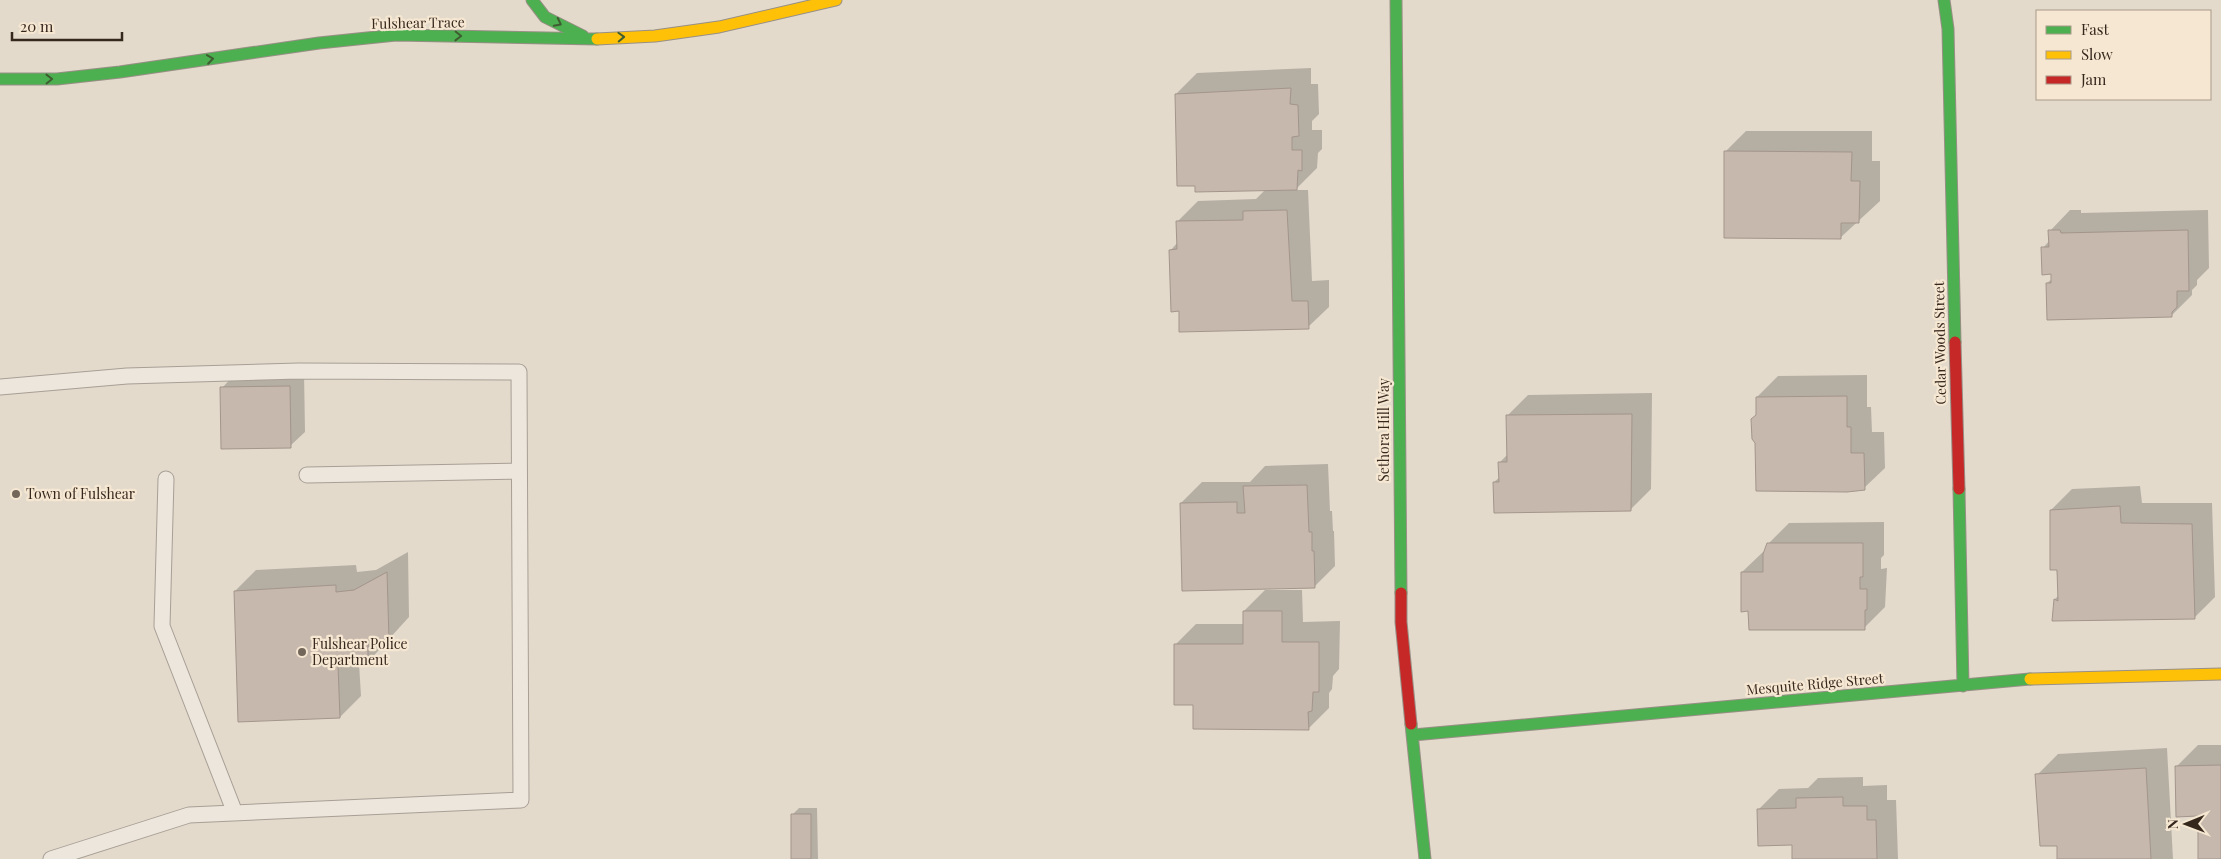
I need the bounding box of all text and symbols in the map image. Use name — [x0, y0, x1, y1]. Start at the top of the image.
scale bar — [12, 10, 122, 42]
legend — [2036, 10, 2211, 100]
street label: Fulshear Trace — [371, 12, 465, 33]
text: 20 m — [20, 16, 54, 36]
one-way arrow — [552, 17, 561, 27]
text: Fast — [2081, 19, 2110, 39]
one-way arrow — [455, 31, 463, 41]
one-way arrow — [617, 32, 625, 43]
text: Slow — [2081, 44, 2113, 64]
one-way arrow — [206, 54, 214, 65]
text: Jam — [2080, 69, 2107, 89]
one-way arrow — [45, 74, 53, 84]
street label: Cedar Woods Street — [1929, 280, 1950, 405]
street label: Sethora Hill Way — [1374, 378, 1393, 482]
place label: Town of Fulshear — [26, 484, 136, 503]
marker: Town of Fulshear — [10, 488, 22, 500]
place label: Fulshear Police Department — [312, 634, 408, 669]
marker: Fulshear Police Department — [296, 646, 308, 658]
street label: Mesquite Ridge Street — [1746, 668, 1885, 699]
north arrow — [2161, 799, 2211, 849]
text: N — [2163, 819, 2182, 829]

